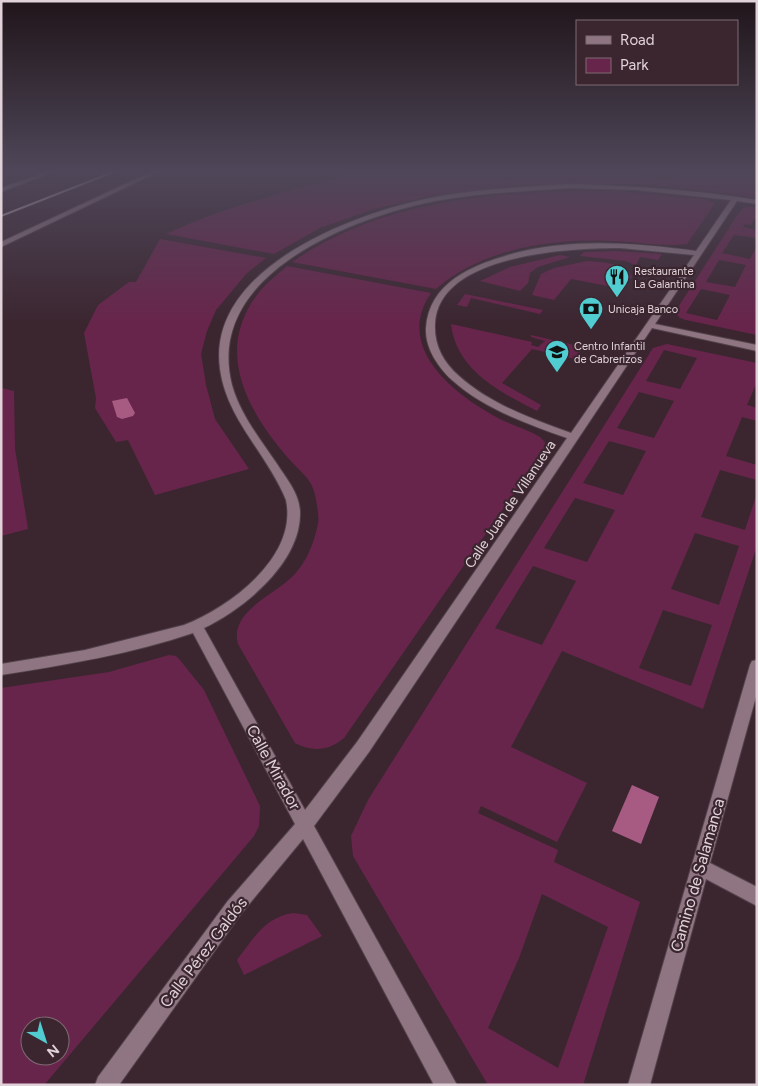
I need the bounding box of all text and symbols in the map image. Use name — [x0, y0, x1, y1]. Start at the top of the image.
legend — [576, 20, 738, 85]
text: Road — [620, 31, 655, 49]
text: Park — [620, 56, 649, 74]
restaurant icon: Restaurante La Galantina — [604, 264, 630, 298]
place label: Restaurante La Galantina — [634, 265, 695, 291]
bank icon: Unicaja Banco — [578, 296, 604, 330]
place label: Unicaja Banco — [608, 303, 678, 316]
school or university icon: Centro Infantil de Cabrerizos — [544, 339, 570, 373]
place label: Centro Infantil de Cabrerizos — [574, 340, 645, 366]
street label: Calle Juan de Villanueva — [461, 437, 560, 572]
street label: Calle Mirador — [242, 721, 305, 814]
street label: Camino de Salamanca — [667, 796, 728, 954]
street label: Calle Pérez Galdós — [156, 893, 251, 1011]
north arrow — [20, 1016, 70, 1066]
text: N — [43, 1041, 62, 1061]

